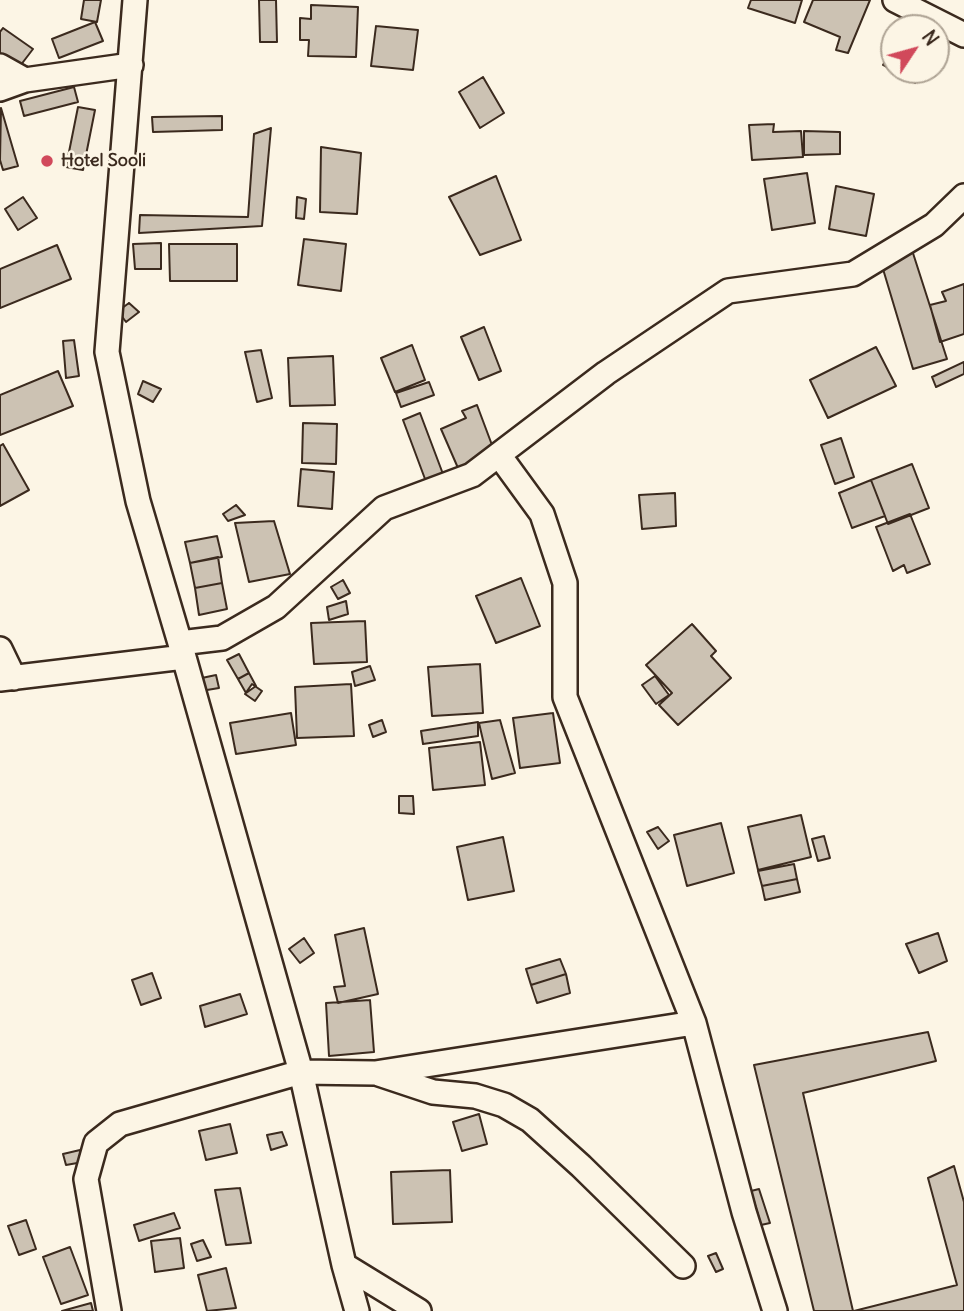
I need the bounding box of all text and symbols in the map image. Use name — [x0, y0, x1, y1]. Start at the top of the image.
north arrow — [880, 14, 950, 84]
text: N — [917, 25, 944, 50]
place label: Hotel Sooli — [61, 150, 146, 172]
marker: Hotel Sooli — [39, 153, 55, 169]

